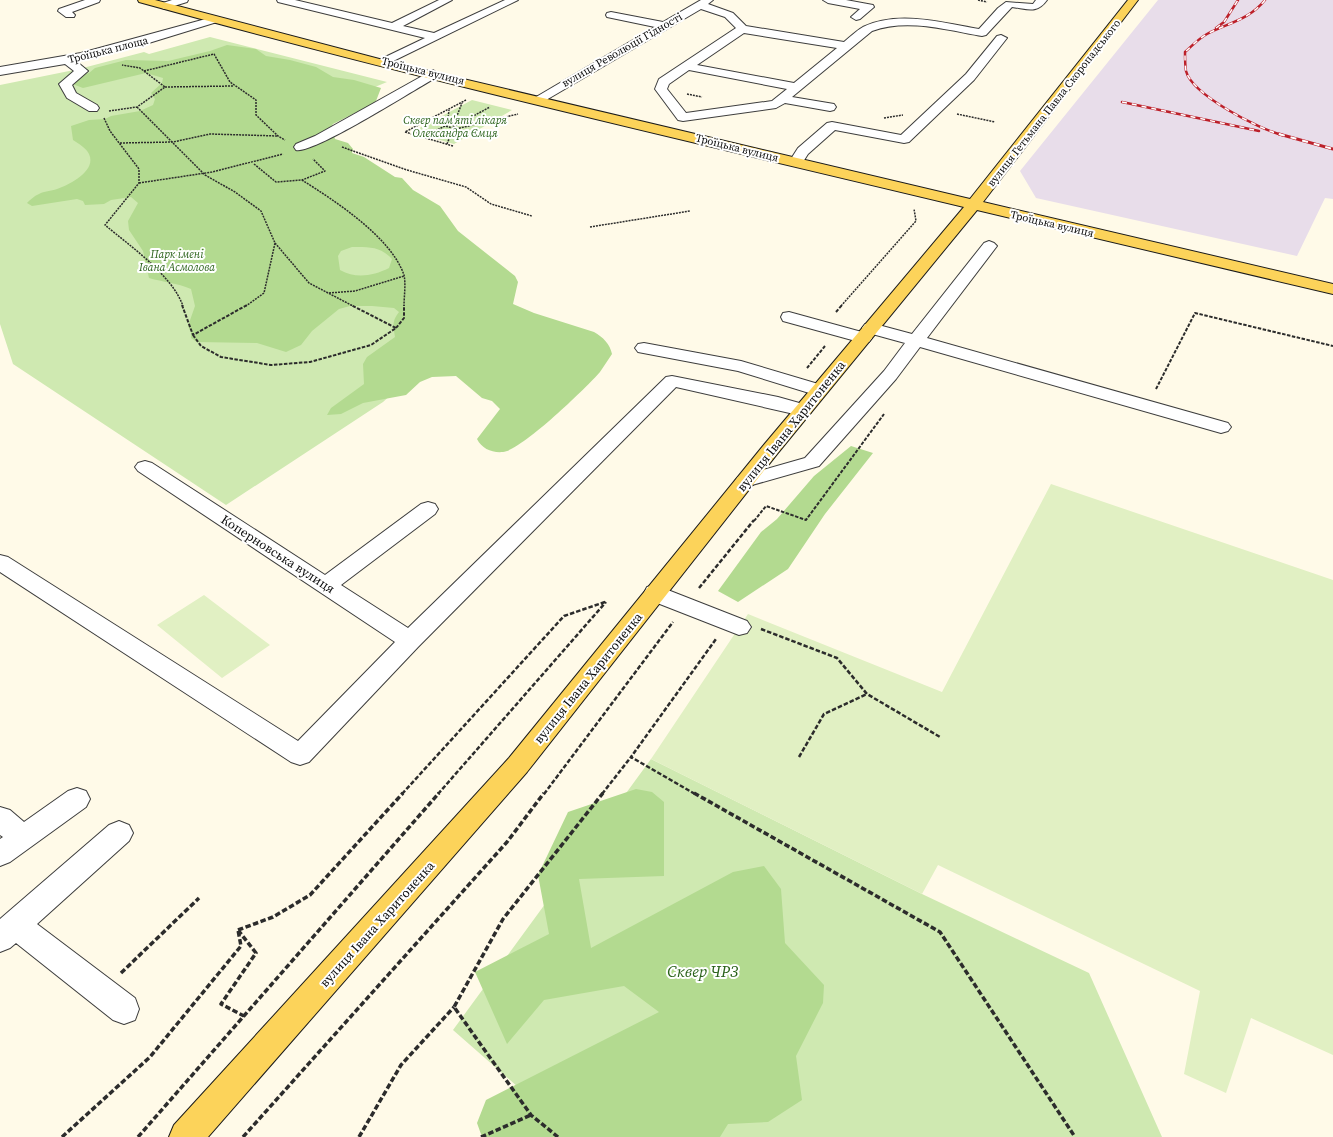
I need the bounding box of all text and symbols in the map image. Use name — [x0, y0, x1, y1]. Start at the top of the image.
street label: вулиця Революції Гідності — [559, 9, 685, 91]
street label: вулиця Гетьмана Павла Скоропадського — [984, 16, 1124, 190]
street label: Троїцька площа — [66, 33, 150, 67]
street label: Троїцька вулиця — [380, 53, 466, 89]
park label: Сквер пам'яті лікаря Олександра Ємця — [403, 113, 507, 141]
street label: Троїцька вулиця — [694, 130, 780, 166]
street label: Троїцька вулиця — [1009, 207, 1095, 241]
park label: Парк імені Івана Асмолова — [138, 247, 215, 275]
street label: вулиця Івана Харитоненка — [733, 357, 849, 495]
street label: Коперновська вулиця — [218, 511, 338, 597]
street label: вулиця Івана Харитоненка — [530, 609, 646, 747]
street label: вулиця Івана Харитоненка — [316, 857, 438, 991]
park label: Сквер ЧРЗ — [667, 960, 739, 982]

